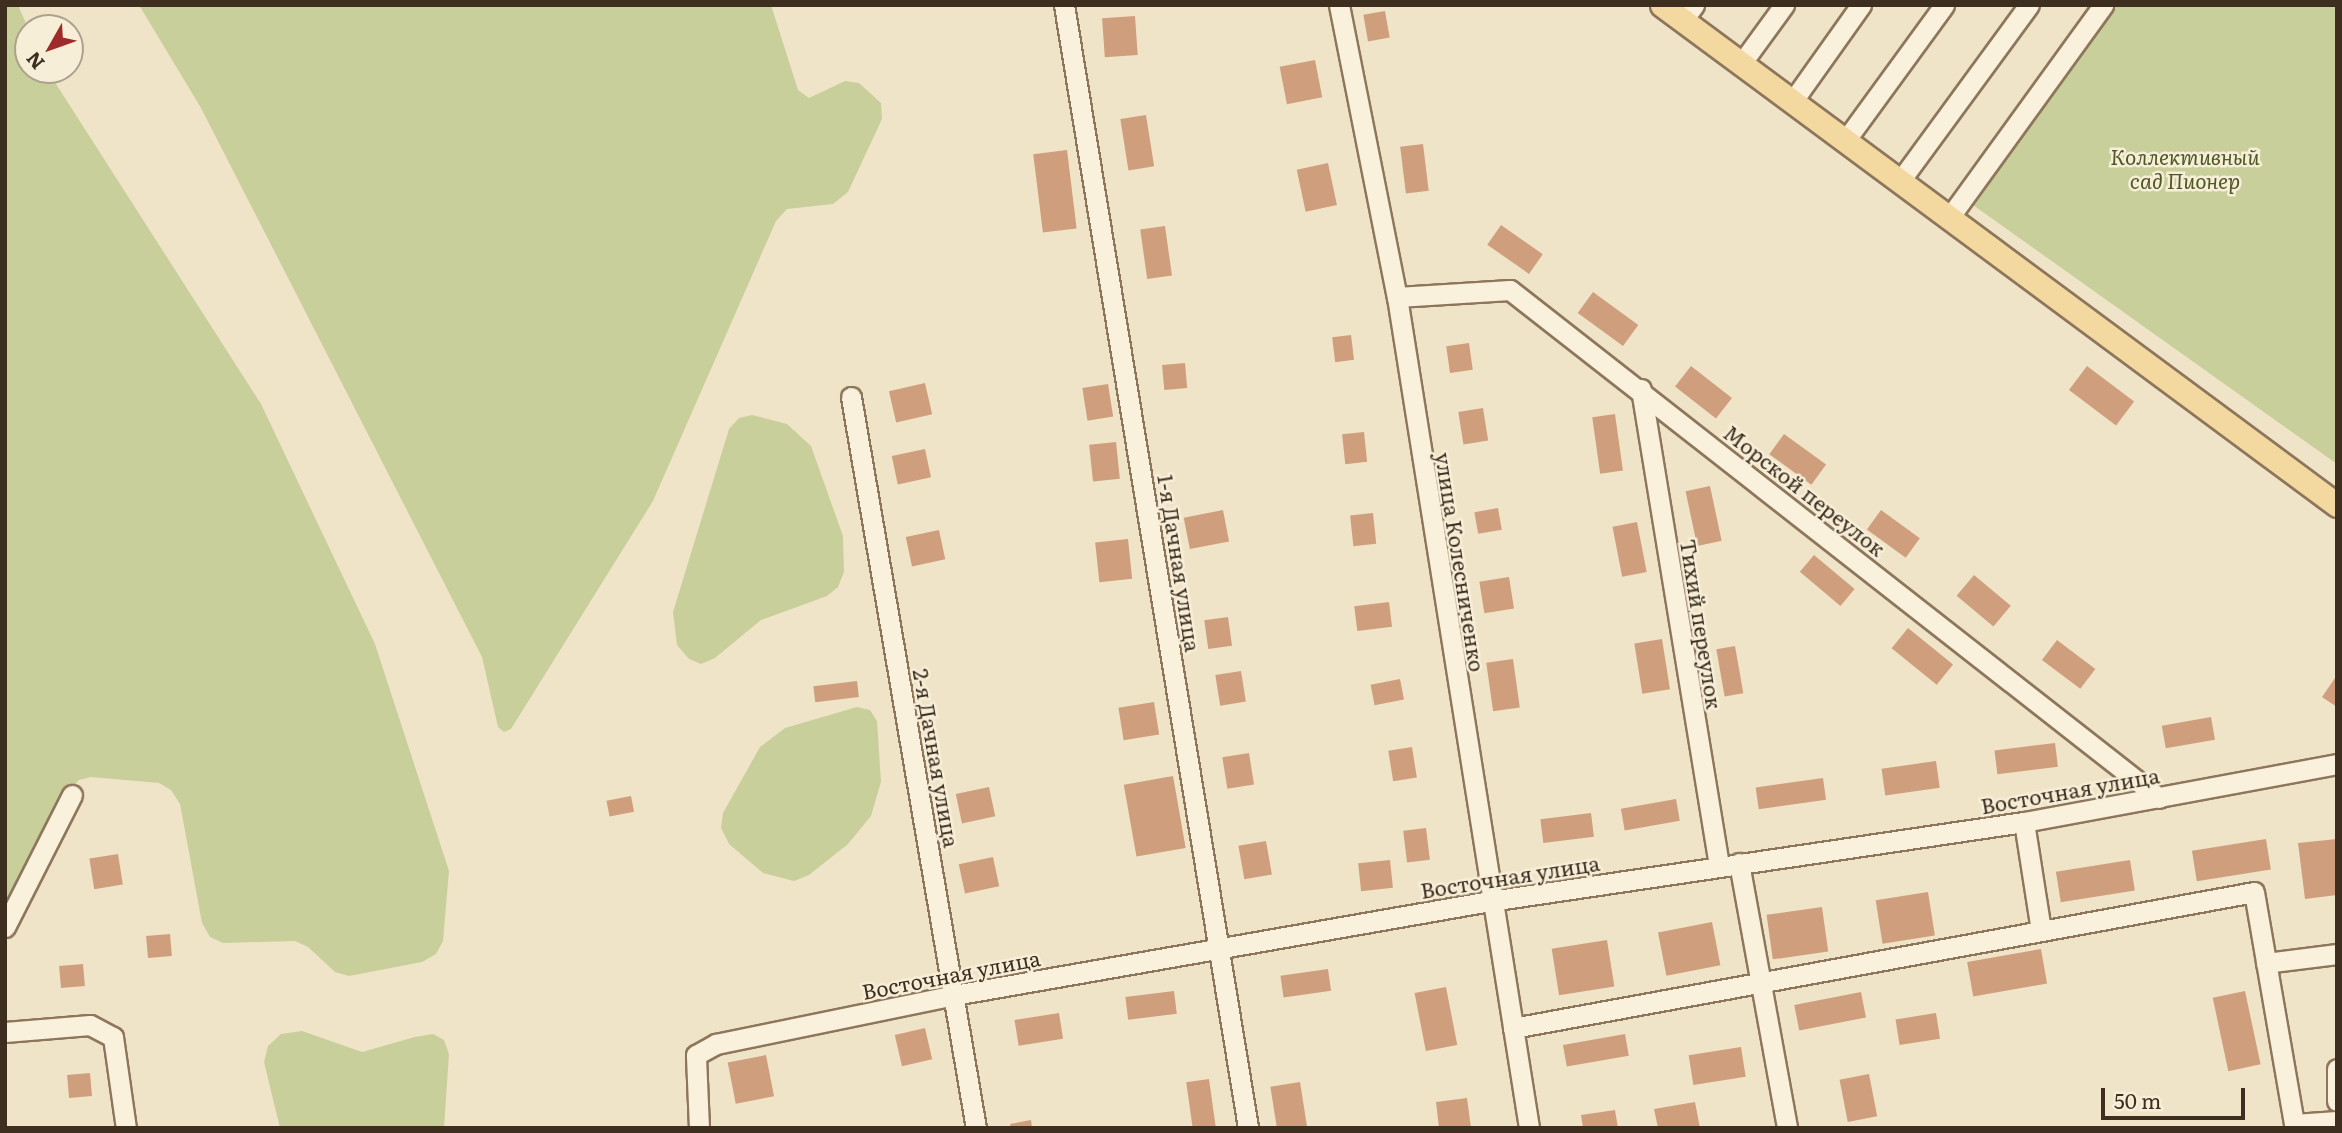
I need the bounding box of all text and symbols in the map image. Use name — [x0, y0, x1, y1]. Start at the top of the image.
north arrow — [14, 14, 84, 84]
text: N — [19, 46, 50, 76]
park label: Коллективный сад Пионер — [2110, 143, 2260, 193]
street label: Морской переулок — [1719, 419, 1891, 561]
street label: улица Колесниченко — [1431, 450, 1491, 674]
street label: 1-я Дачная улица — [1154, 473, 1206, 653]
street label: Тихий переулок — [1676, 537, 1728, 711]
street label: 2-я Дачная улица — [909, 667, 965, 849]
street label: Восточная улица — [1979, 762, 2161, 818]
street label: Восточная улица — [1419, 849, 1601, 903]
street label: Восточная улица — [860, 944, 1042, 1004]
scale bar — [2104, 1074, 2248, 1118]
text: 50 m — [2114, 1084, 2161, 1115]

